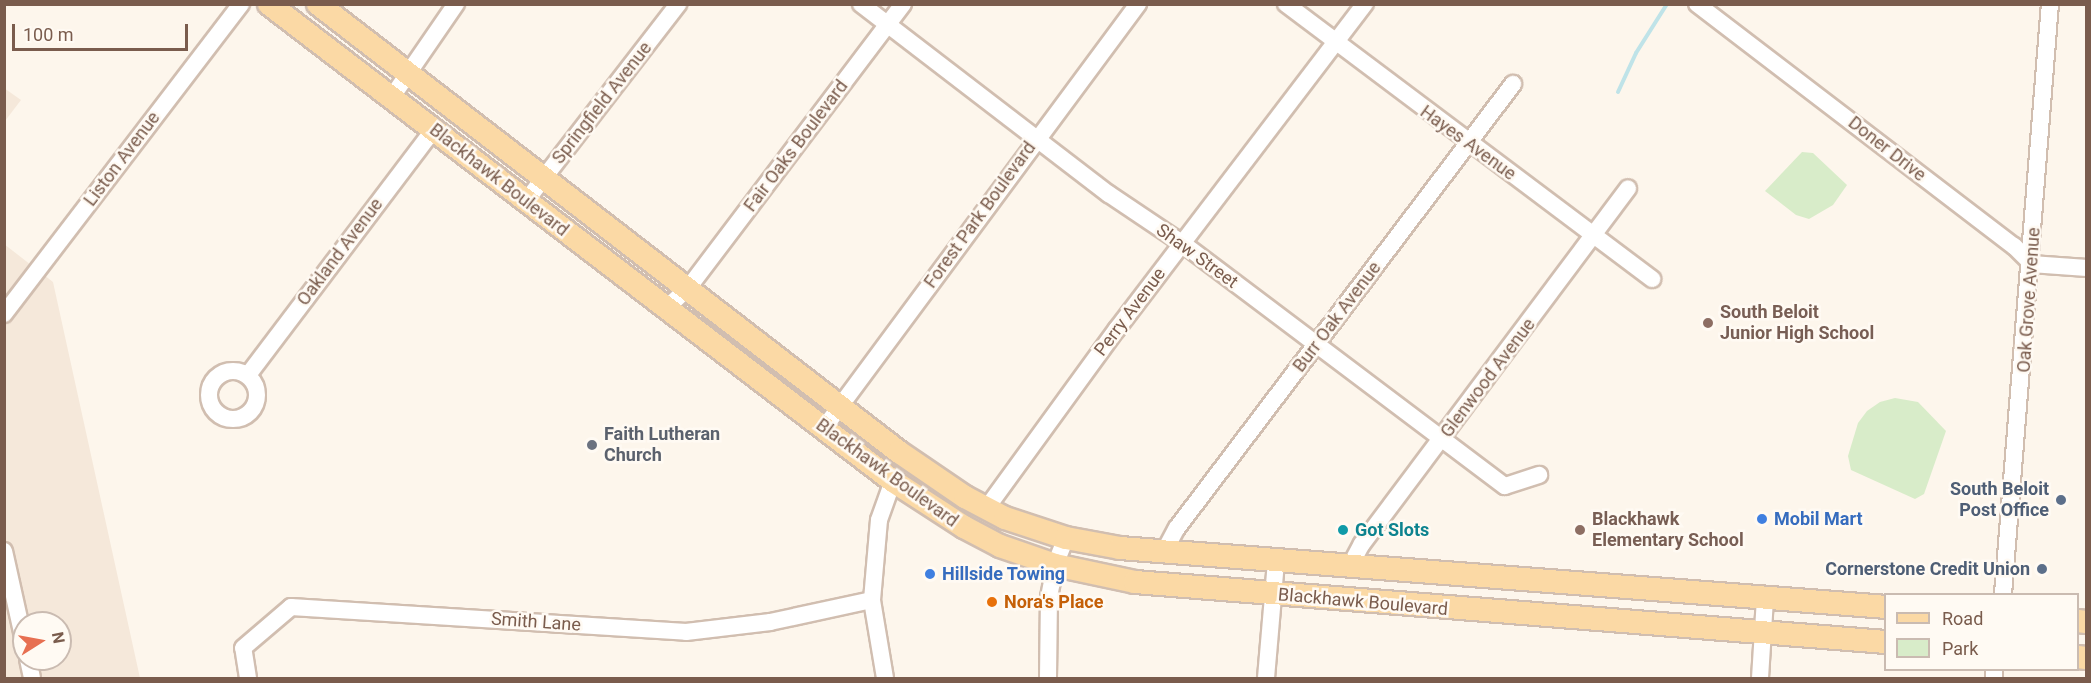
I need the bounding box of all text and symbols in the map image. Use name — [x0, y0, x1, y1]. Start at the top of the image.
scale bar — [15, 12, 190, 50]
text: 100 m — [23, 24, 74, 45]
street label: Springfield Avenue — [548, 38, 656, 168]
street label: Fair Oaks Boulevard — [739, 76, 853, 216]
street label: Hayes Avenue — [1416, 101, 1520, 185]
street label: Liston Avenue — [79, 108, 165, 210]
street label: Doner Drive — [1844, 112, 1930, 186]
street label: Blackhawk Boulevard — [425, 119, 573, 241]
street label: Forest Park Boulevard — [920, 138, 1040, 292]
street label: Oakland Avenue — [293, 194, 387, 310]
street label: Shaw Street — [1152, 219, 1242, 293]
street label: Oak Grove Avenue — [2013, 227, 2045, 373]
street label: Burr Oak Avenue — [1289, 258, 1385, 376]
street label: Perry Avenue — [1090, 264, 1170, 360]
place label: South Beloit Junior High School — [1720, 302, 1874, 344]
street label: Glenwood Avenue — [1436, 314, 1540, 442]
marker: South Beloit Junior High School — [1701, 316, 1715, 330]
street label: Blackhawk Boulevard — [812, 414, 962, 532]
place label: Faith Lutheran Church — [604, 424, 720, 466]
marker: Faith Lutheran Church — [585, 438, 599, 452]
place label: South Beloit Post Office — [1950, 479, 2049, 522]
marker: South Beloit Post Office — [2054, 493, 2068, 507]
place label: Mobil Mart — [1774, 508, 1863, 530]
place label: Blackhawk Elementary School — [1592, 509, 1744, 552]
marker: Mobil Mart — [1755, 512, 1769, 526]
place label: Got Slots — [1355, 519, 1429, 541]
marker: Got Slots — [1336, 523, 1350, 537]
marker: Blackhawk Elementary School — [1573, 523, 1587, 537]
place label: Cornerstone Credit Union — [1825, 558, 2030, 580]
marker: Cornerstone Credit Union — [2035, 562, 2049, 576]
place label: Hillside Towing — [942, 563, 1065, 585]
marker: Hillside Towing — [923, 567, 937, 581]
street label: Blackhawk Boulevard — [1277, 584, 1449, 620]
place label: Nora's Place — [1004, 591, 1103, 613]
legend — [1884, 593, 2079, 671]
marker: Nora's Place — [985, 595, 999, 609]
street label: Smith Lane — [490, 608, 582, 636]
text: Road — [1942, 608, 1983, 629]
north arrow — [12, 611, 72, 671]
text: N — [48, 630, 69, 645]
text: Park — [1942, 638, 1978, 659]

